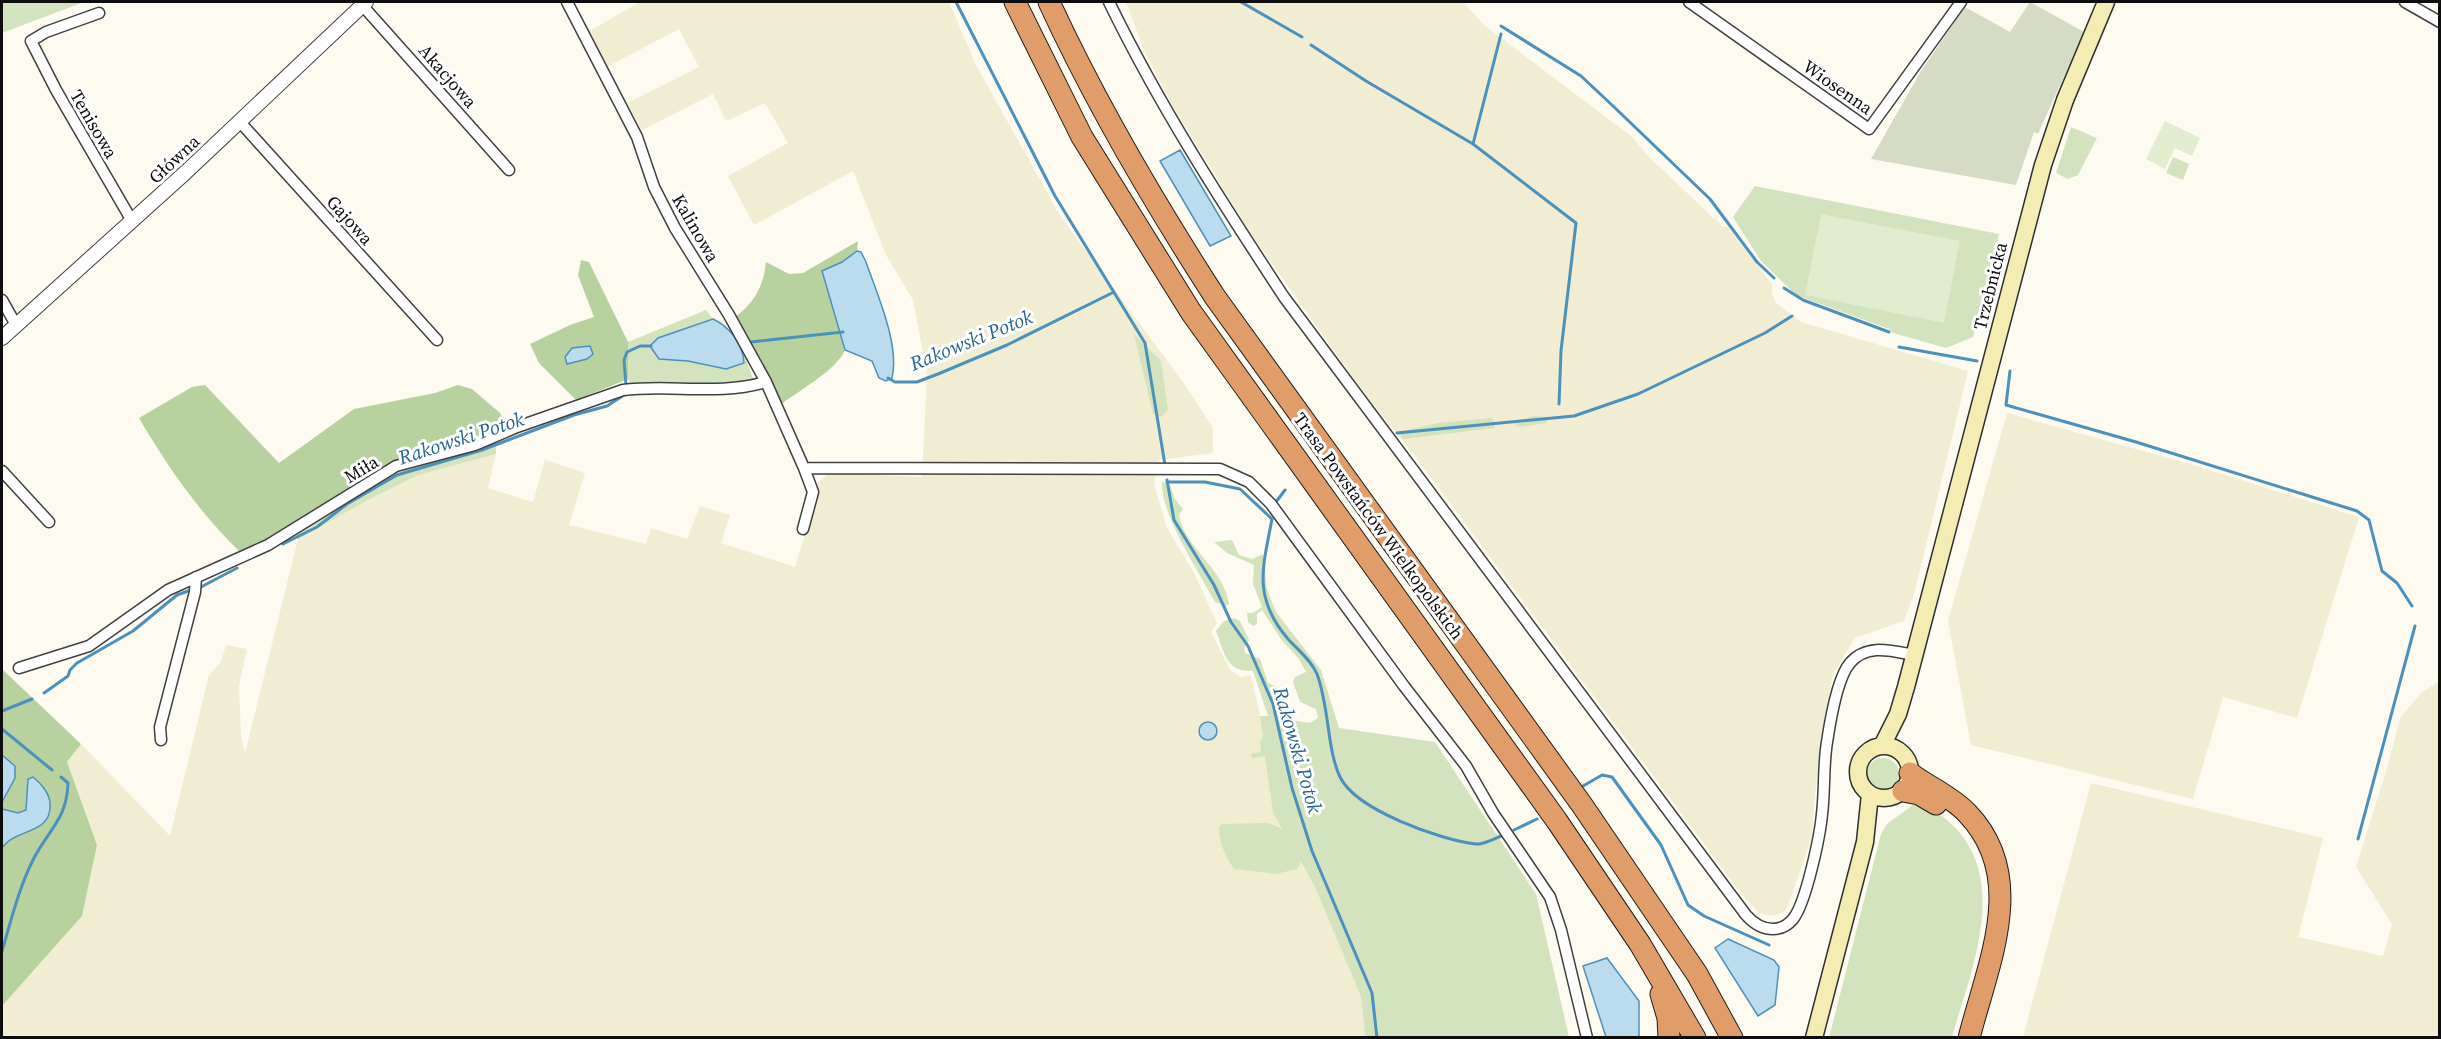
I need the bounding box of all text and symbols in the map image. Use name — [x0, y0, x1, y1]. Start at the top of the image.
street label: Akacjowa — [413, 39, 483, 114]
street label: Wiosenna — [1798, 54, 1879, 121]
street label: Tenisowa — [64, 85, 124, 164]
street label: Główna — [143, 128, 206, 189]
street label: Kalinowa — [666, 189, 726, 268]
street label: Gajowa — [321, 190, 380, 251]
street label: Trzebnicka — [1967, 239, 2013, 332]
water label: Rakowski Potok — [904, 302, 1037, 378]
water label: Rakowski Potok — [394, 404, 528, 472]
street label: Trasa Powstańców Wielkopolskich — [1288, 407, 1470, 645]
street label: Miła — [339, 449, 384, 489]
water label: Rakowski Potok — [1266, 682, 1330, 817]

